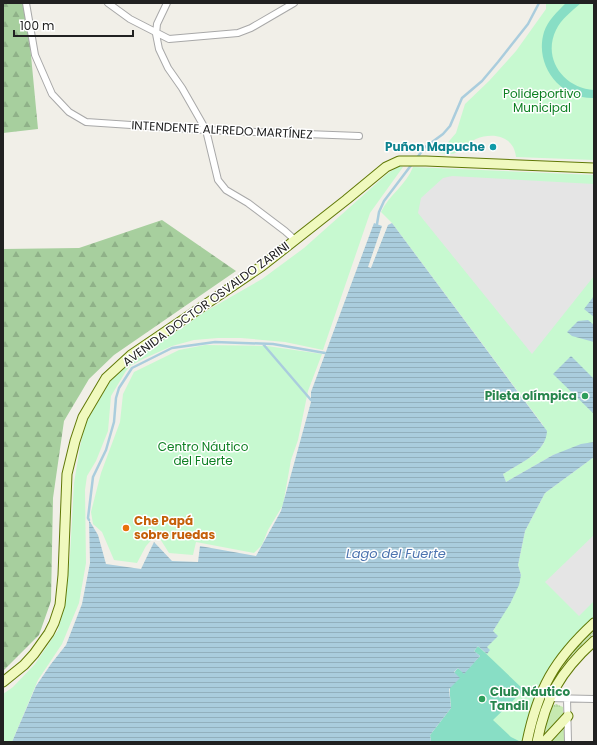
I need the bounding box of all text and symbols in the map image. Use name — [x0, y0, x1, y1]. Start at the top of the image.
scale bar — [14, 12, 133, 38]
text: 100 m — [20, 17, 54, 34]
park label: Polideportivo Municipal — [503, 85, 581, 116]
street label: INTENDENTE ALFREDO MARTÍNEZ — [131, 116, 313, 143]
place label: Puñon Mapuche — [385, 138, 486, 155]
marker: Puñon Mapuche — [488, 142, 498, 152]
street label: AVENIDA DOCTOR OSVALDO ZARINI — [119, 237, 293, 370]
place label: Pileta olímpica — [485, 387, 577, 404]
marker: Pileta olímpica — [580, 391, 590, 401]
park label: Centro Náutico del Fuerte — [158, 438, 249, 469]
place label: Che Papá sobre ruedas — [134, 512, 215, 543]
marker: Che Papá sobre ruedas — [121, 523, 131, 533]
water label: Lago del Fuerte — [346, 544, 446, 563]
place label: Club Náutico Tandil — [490, 683, 570, 714]
marker: Club Náutico Tandil — [477, 694, 487, 704]

